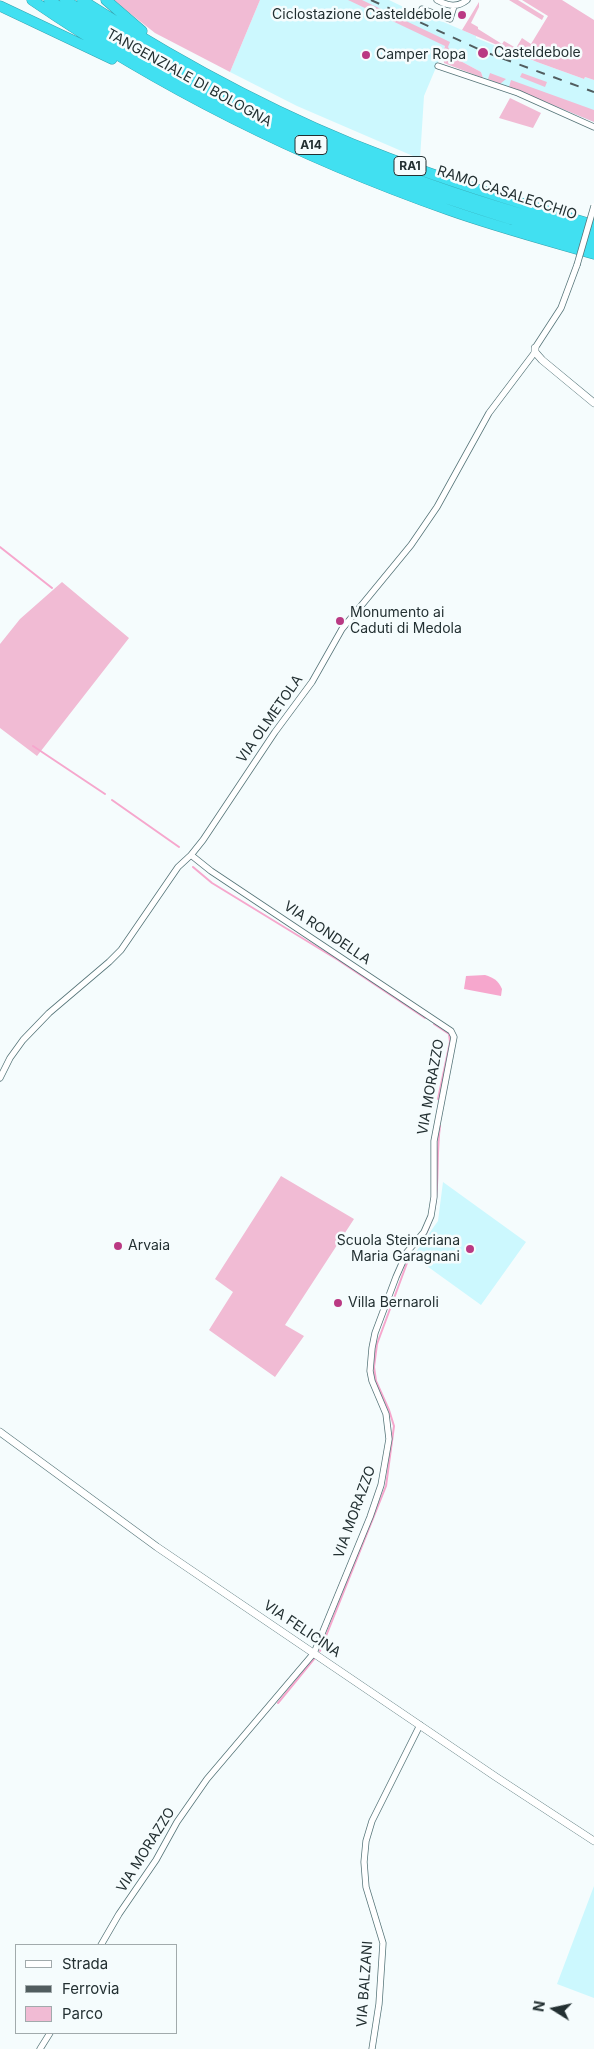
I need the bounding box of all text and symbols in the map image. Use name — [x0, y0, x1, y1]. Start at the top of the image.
place label: Ciclostazione Casteldebole — [272, 7, 452, 23]
marker: Ciclostazione Casteldebole — [456, 9, 468, 21]
street label: TANGENZIALE DI BOLOGNA — [103, 25, 275, 131]
place label: Casteldebole — [494, 45, 581, 61]
marker: Casteldebole — [476, 46, 490, 60]
place label: Camper Ropa — [376, 47, 466, 63]
marker: Camper Ropa — [360, 49, 372, 61]
road number: A14 — [295, 136, 327, 154]
road number: RA1 — [394, 157, 426, 176]
street label: RAMO CASALECCHIO — [435, 162, 579, 224]
place label: Monumento ai Caduti di Medola — [350, 605, 462, 638]
marker: Monumento ai Caduti di Medola — [334, 615, 346, 627]
street label: VIA OLMETOLA — [233, 672, 307, 766]
street label: VIA RONDELLA — [280, 898, 374, 968]
street label: VIA MORAZZO — [414, 1038, 448, 1136]
place label: Scuola Steineriana Maria Garagnani — [337, 1233, 460, 1266]
place label: Arvaia — [128, 1238, 170, 1254]
marker: Arvaia — [112, 1240, 124, 1252]
marker: Scuola Steineriana Maria Garagnani — [464, 1243, 476, 1255]
place label: Villa Bernaroli — [348, 1295, 439, 1311]
marker: Villa Bernaroli — [332, 1297, 344, 1309]
street label: VIA MORAZZO — [331, 1464, 379, 1560]
street label: VIA FELICINA — [260, 1597, 344, 1661]
street label: VIA MORAZZO — [113, 1804, 179, 1896]
street label: VIA BALZANI — [354, 1940, 376, 2028]
legend — [15, 1944, 178, 2034]
text: Strada — [62, 1954, 108, 1973]
text: Ferrovia — [62, 1979, 119, 1998]
north arrow — [529, 1984, 579, 2034]
text: N — [529, 2000, 548, 2013]
text: Parco — [62, 2004, 103, 2023]

